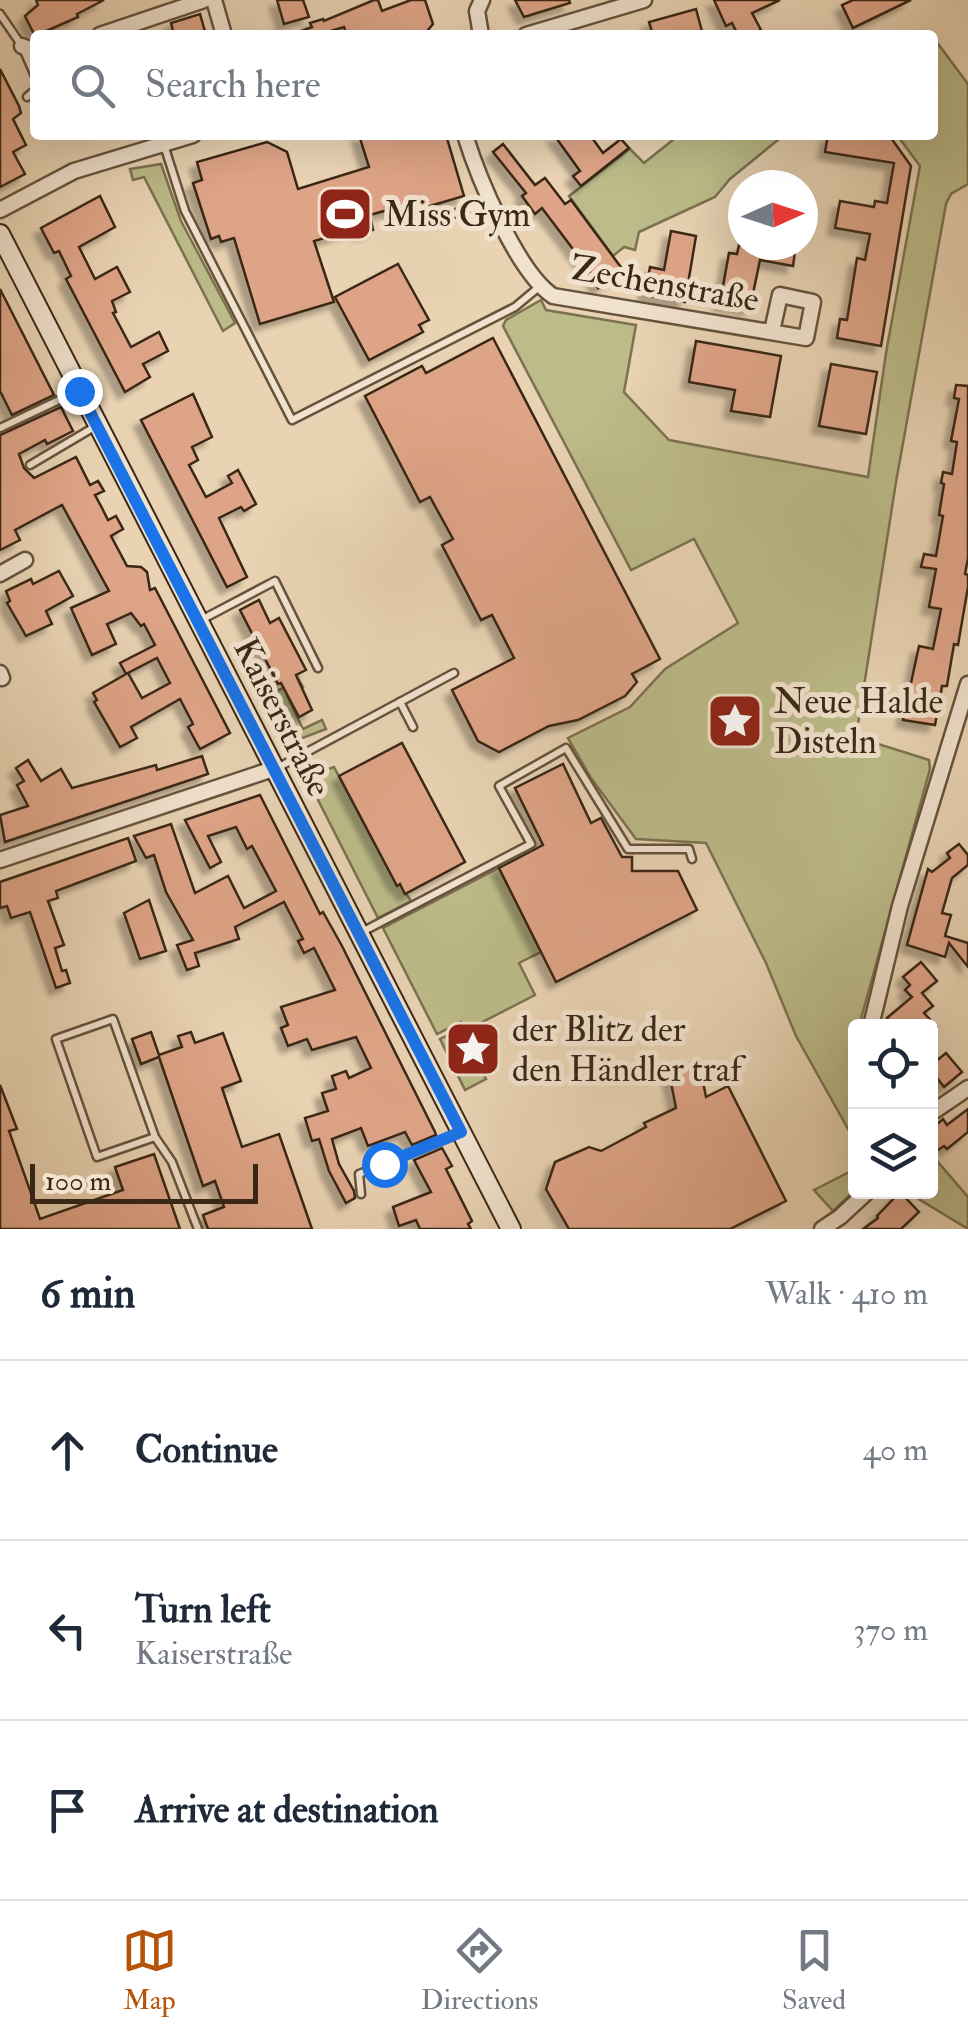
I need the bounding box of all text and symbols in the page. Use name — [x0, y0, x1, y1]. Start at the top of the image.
search box — [30, 30, 938, 140]
icon: search — [65, 58, 120, 113]
text: Search here — [145, 61, 321, 109]
north arrow — [728, 170, 818, 260]
sports icon: Miss Gym — [315, 184, 375, 244]
place label: Miss Gym — [384, 193, 531, 237]
street label: Zechenstraße — [567, 246, 762, 322]
route end — [57, 369, 103, 415]
street label: Kaiserstraße — [223, 631, 341, 804]
place label: Neue Halde Disteln — [774, 680, 943, 764]
place icon: Neue Halde Disteln — [705, 691, 765, 751]
place label: der Blitz der den Händler traf — [512, 1008, 746, 1092]
place icon: der Blitz der den Händler traf — [443, 1019, 503, 1079]
map controls — [848, 1019, 938, 1199]
button: locate — [848, 1019, 938, 1109]
button: layers — [848, 1109, 938, 1199]
route start — [362, 1142, 408, 1188]
scale bar — [30, 1159, 258, 1204]
text: 100 m — [45, 1164, 111, 1199]
text: 6 min — [40, 1268, 135, 1320]
text: Walk · 410 m — [765, 1274, 928, 1314]
icon: ahead — [40, 1423, 95, 1478]
text: Continue — [135, 1426, 278, 1474]
text: 40 m — [863, 1430, 928, 1470]
text: Turn left — [135, 1586, 271, 1634]
icon: left — [40, 1603, 95, 1658]
text: 370 m — [853, 1610, 928, 1650]
text: Kaiserstraße — [135, 1634, 292, 1674]
icon: arrive — [40, 1783, 95, 1838]
text: Arrive at destination — [135, 1786, 439, 1834]
tab: Map — [122, 1923, 177, 2018]
tab: Directions — [421, 1923, 538, 2018]
tab: Saved — [782, 1923, 846, 2018]

